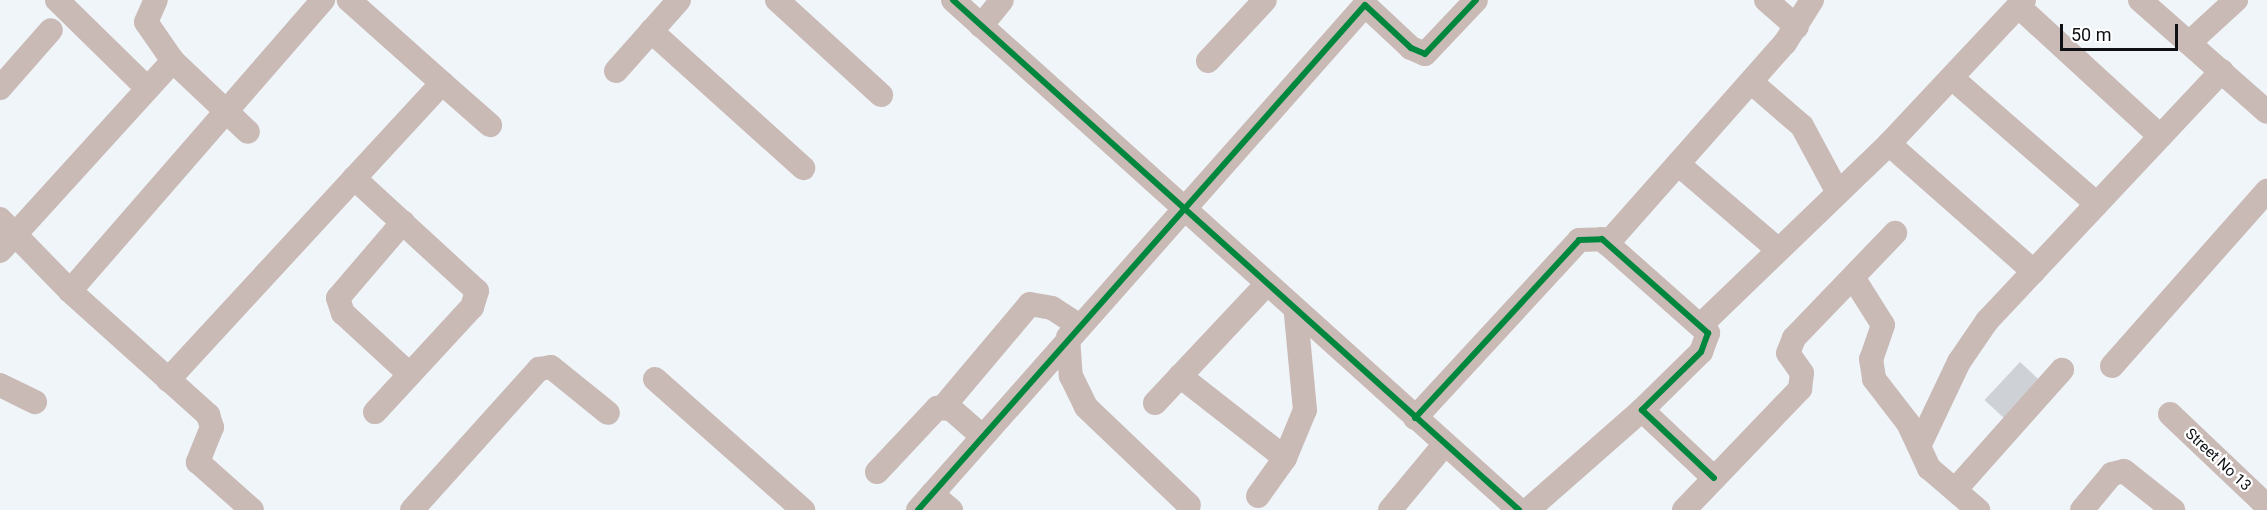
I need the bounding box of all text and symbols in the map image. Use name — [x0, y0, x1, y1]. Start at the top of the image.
scale bar — [2063, 12, 2182, 50]
text: 50 m — [2071, 24, 2111, 45]
street label: Street No 13 — [2181, 425, 2255, 495]

